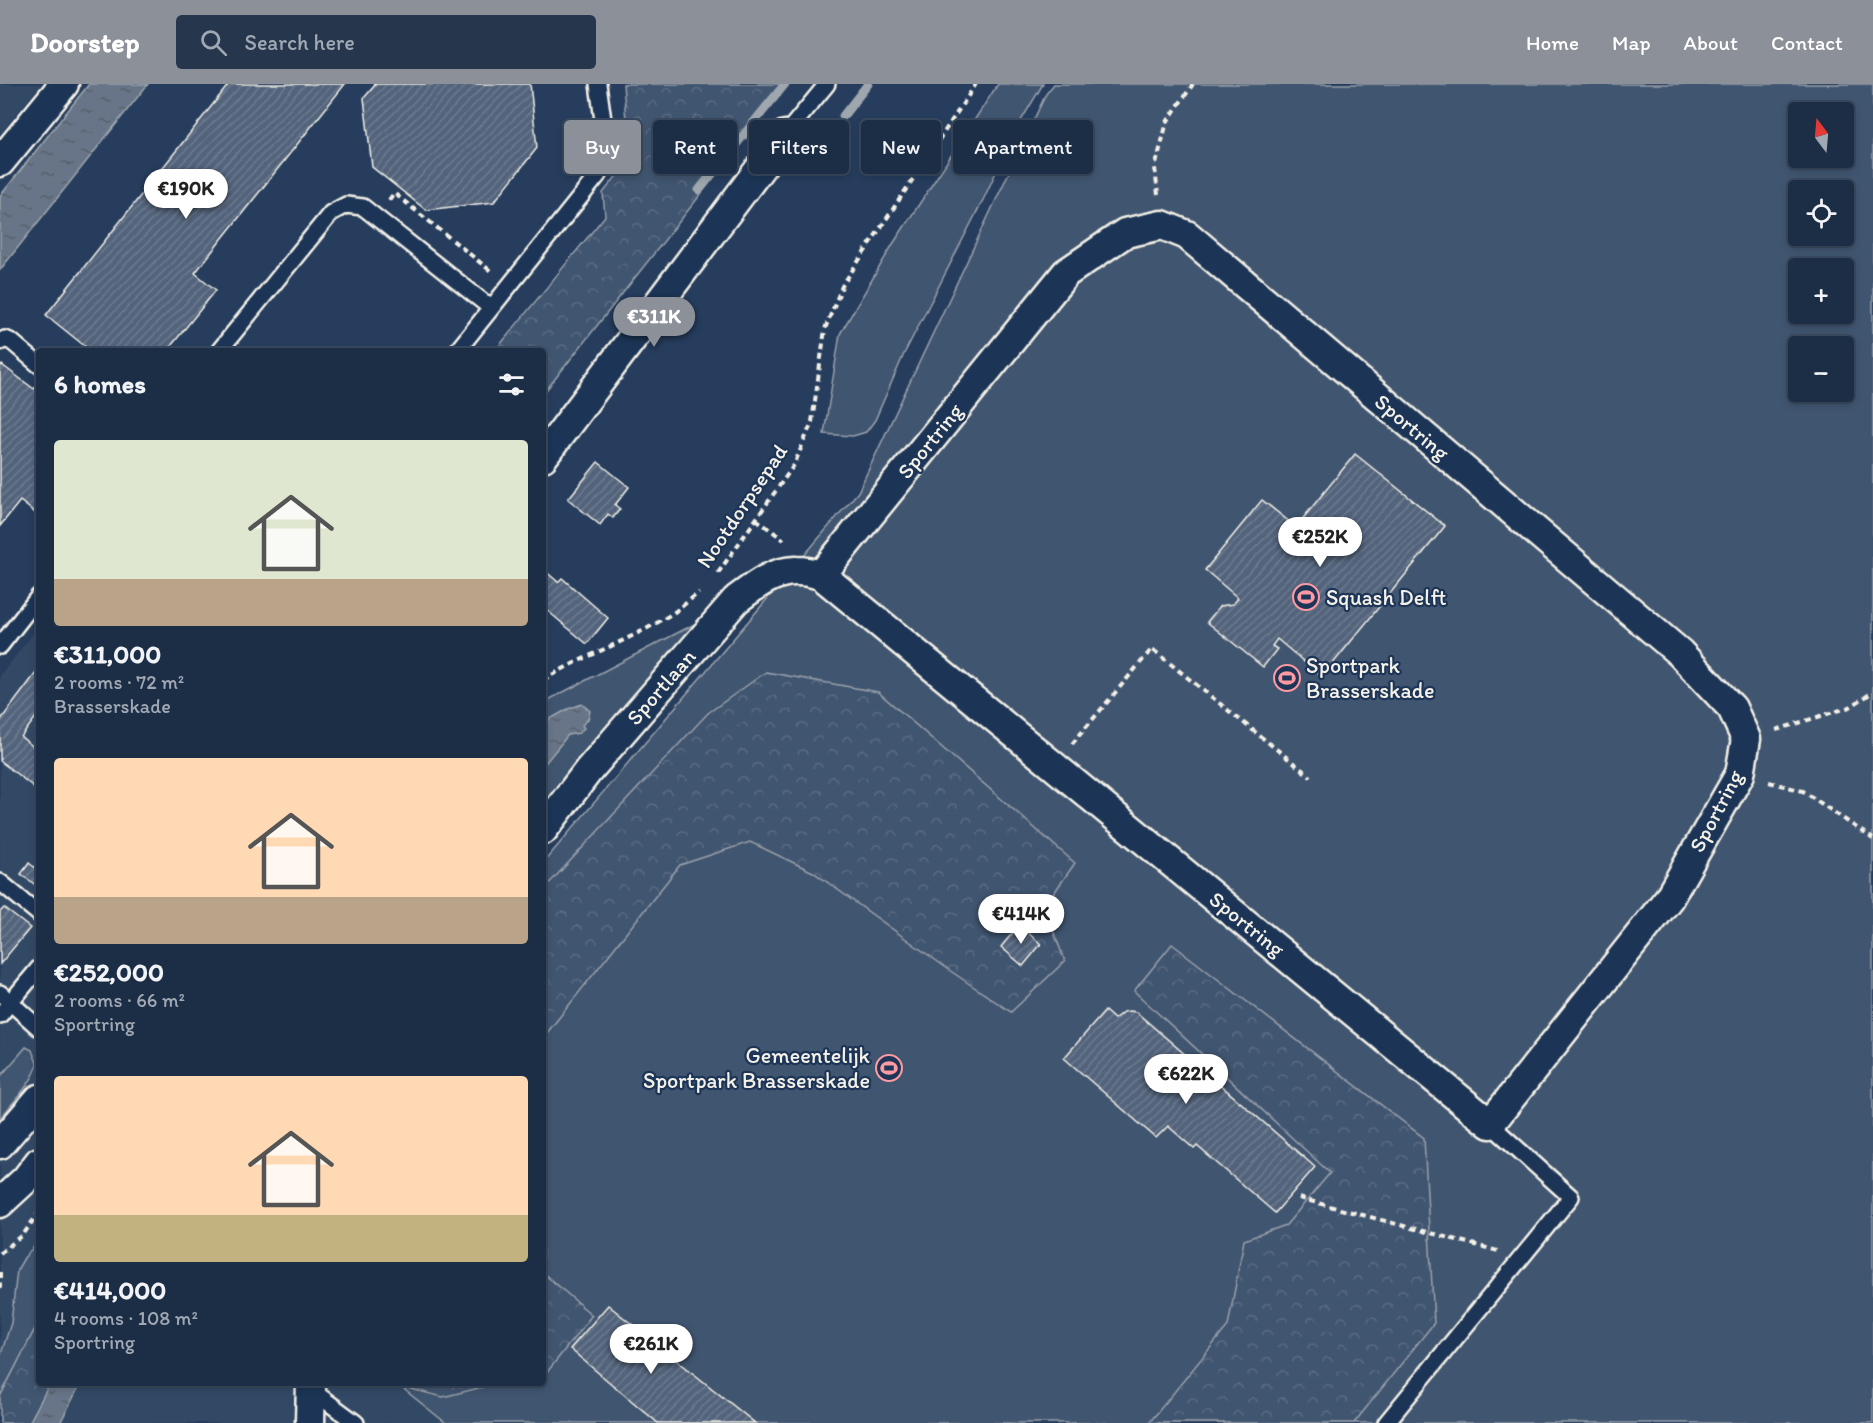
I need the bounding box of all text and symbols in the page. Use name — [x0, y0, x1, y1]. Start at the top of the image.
search box — [176, 15, 596, 69]
text: Doorstep — [30, 25, 140, 59]
icon: search — [197, 26, 230, 59]
text: Search here — [245, 29, 355, 56]
text: Home — [1526, 30, 1579, 55]
text: Map — [1612, 30, 1651, 55]
text: About — [1684, 30, 1738, 55]
text: Contact — [1771, 30, 1843, 55]
north arrow — [1788, 102, 1854, 168]
map controls — [1788, 102, 1854, 402]
chip: Buy — [564, 120, 641, 174]
chip: Rent — [653, 120, 737, 174]
chip: Filters — [749, 120, 849, 174]
chip: New — [861, 120, 941, 174]
chip: Apartment — [953, 120, 1093, 174]
pin: €190K — [144, 169, 228, 220]
text: €190K — [158, 176, 214, 200]
button: locate — [1788, 180, 1854, 246]
button: + — [1788, 258, 1854, 324]
pin: €311K — [612, 297, 696, 348]
text: €311K — [627, 304, 681, 328]
button: − — [1788, 336, 1854, 402]
text: 6 homes — [54, 368, 146, 400]
icon: filters — [495, 368, 528, 401]
street label: Sportring — [1369, 388, 1455, 466]
street label: Sportring — [891, 397, 969, 484]
street label: Nootdorpsepad — [691, 439, 793, 573]
icon: home — [237, 479, 345, 587]
pin: €252K — [1278, 517, 1362, 568]
text: €252K — [1292, 524, 1348, 548]
sports icon: Squash Delft — [1291, 582, 1321, 612]
place label: Squash Delft — [1326, 584, 1447, 611]
text: €311,000 — [54, 638, 161, 670]
street label: Sportlaan — [621, 643, 702, 731]
place label: Sportpark Brasserskade — [1306, 652, 1434, 704]
sports icon: Sportpark Brasserskade — [1272, 663, 1302, 693]
text: 2 rooms · 72 m² — [54, 670, 184, 694]
text: Brasserskade — [54, 694, 171, 718]
street label: Sportring — [1683, 765, 1749, 857]
icon: home — [237, 797, 345, 905]
street label: Sportring — [1204, 885, 1291, 963]
pin: €414K — [979, 894, 1063, 945]
text: €414K — [992, 901, 1050, 925]
text: €252,000 — [54, 956, 164, 988]
text: 2 rooms · 66 m² — [54, 988, 185, 1012]
text: Sportring — [54, 1012, 135, 1036]
place label: Gemeentelijk Sportpark Brasserskade — [643, 1042, 871, 1094]
sports icon: Gemeentelijk Sportpark Brasserskade — [874, 1053, 904, 1083]
pin: €622K — [1144, 1054, 1228, 1105]
text: €622K — [1158, 1061, 1214, 1085]
icon: home — [237, 1115, 345, 1223]
text: €414,000 — [54, 1274, 166, 1306]
text: 4 rooms · 108 m² — [54, 1306, 198, 1330]
pin: €261K — [609, 1324, 693, 1375]
text: Sportring — [54, 1330, 135, 1354]
text: €261K — [624, 1331, 678, 1355]

